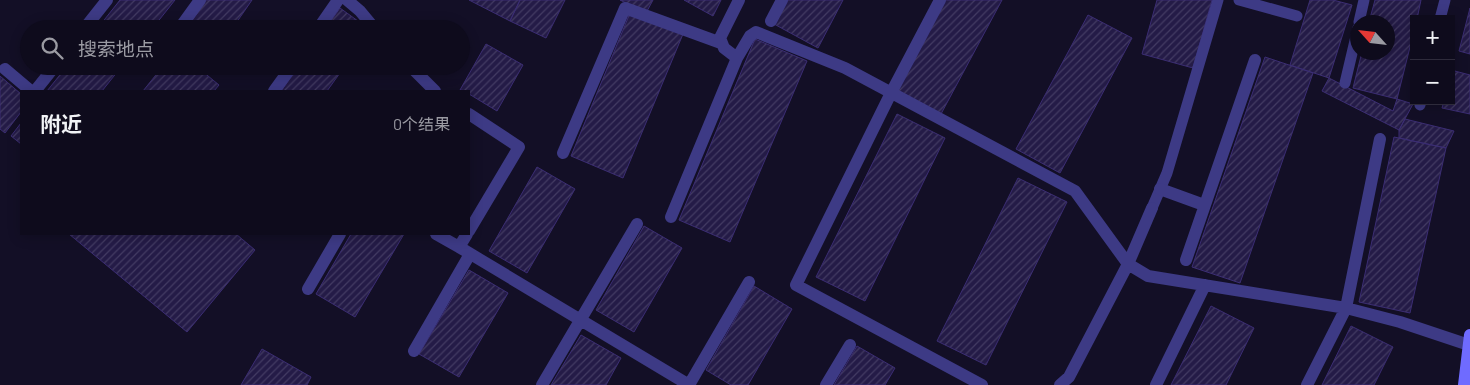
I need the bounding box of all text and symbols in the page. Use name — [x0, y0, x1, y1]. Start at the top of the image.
north arrow — [1350, 15, 1395, 60]
map controls — [1410, 15, 1455, 105]
button: + — [1410, 15, 1455, 60]
search box — [20, 20, 470, 75]
icon: search — [38, 34, 66, 62]
text: 搜索地点 — [78, 37, 154, 60]
button: − — [1410, 60, 1455, 105]
text: 附近 — [40, 111, 82, 136]
text: 0个结果 — [393, 114, 450, 133]

